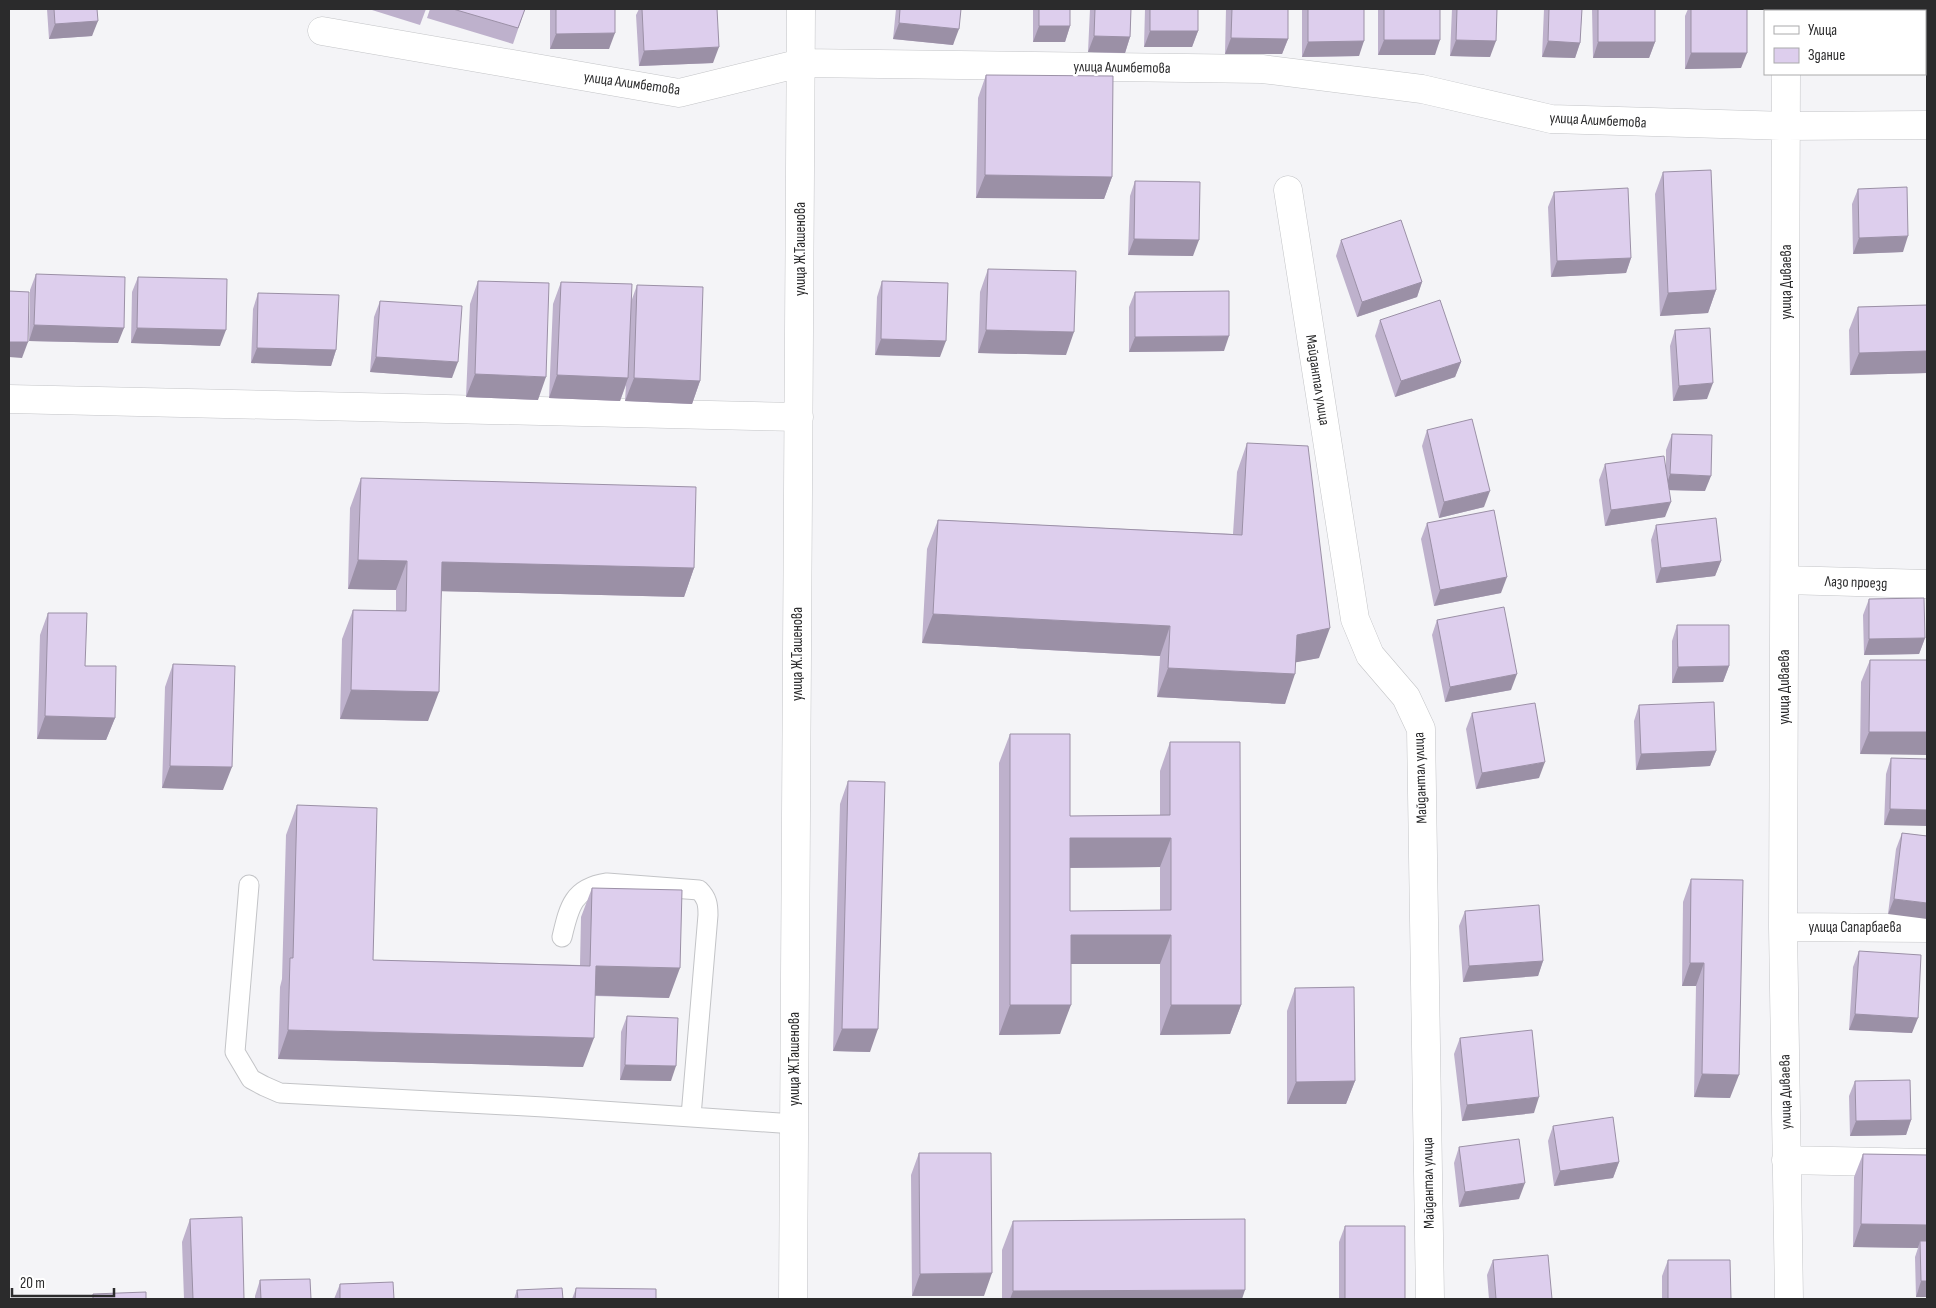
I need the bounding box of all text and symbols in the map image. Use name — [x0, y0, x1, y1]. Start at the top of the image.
legend — [1764, 10, 1926, 75]
text: Улица — [1808, 21, 1837, 40]
text: Здание — [1808, 46, 1845, 65]
street label: улица Алимбетова — [1073, 57, 1171, 78]
street label: улица Алимбетова — [583, 67, 682, 100]
street label: улица Алимбетова — [1549, 108, 1647, 133]
street label: улица Ж.Ташенова — [791, 202, 810, 296]
street label: улица Диваева — [1777, 244, 1796, 320]
street label: Майдантал улица — [1301, 333, 1334, 427]
street label: Лазо проезд — [1823, 572, 1888, 593]
street label: улица Ж.Ташенова — [788, 607, 807, 701]
street label: улица Диваева — [1775, 649, 1794, 725]
street label: Майдантал улица — [1409, 732, 1432, 824]
street label: улица Сапарбаева — [1809, 918, 1902, 937]
street label: улица Ж.Ташенова — [785, 1012, 804, 1106]
street label: улица Диваева — [1775, 1054, 1796, 1130]
street label: Майдантал улица — [1418, 1137, 1439, 1229]
scale bar — [12, 1266, 115, 1298]
text: 20 m — [20, 1274, 45, 1293]

